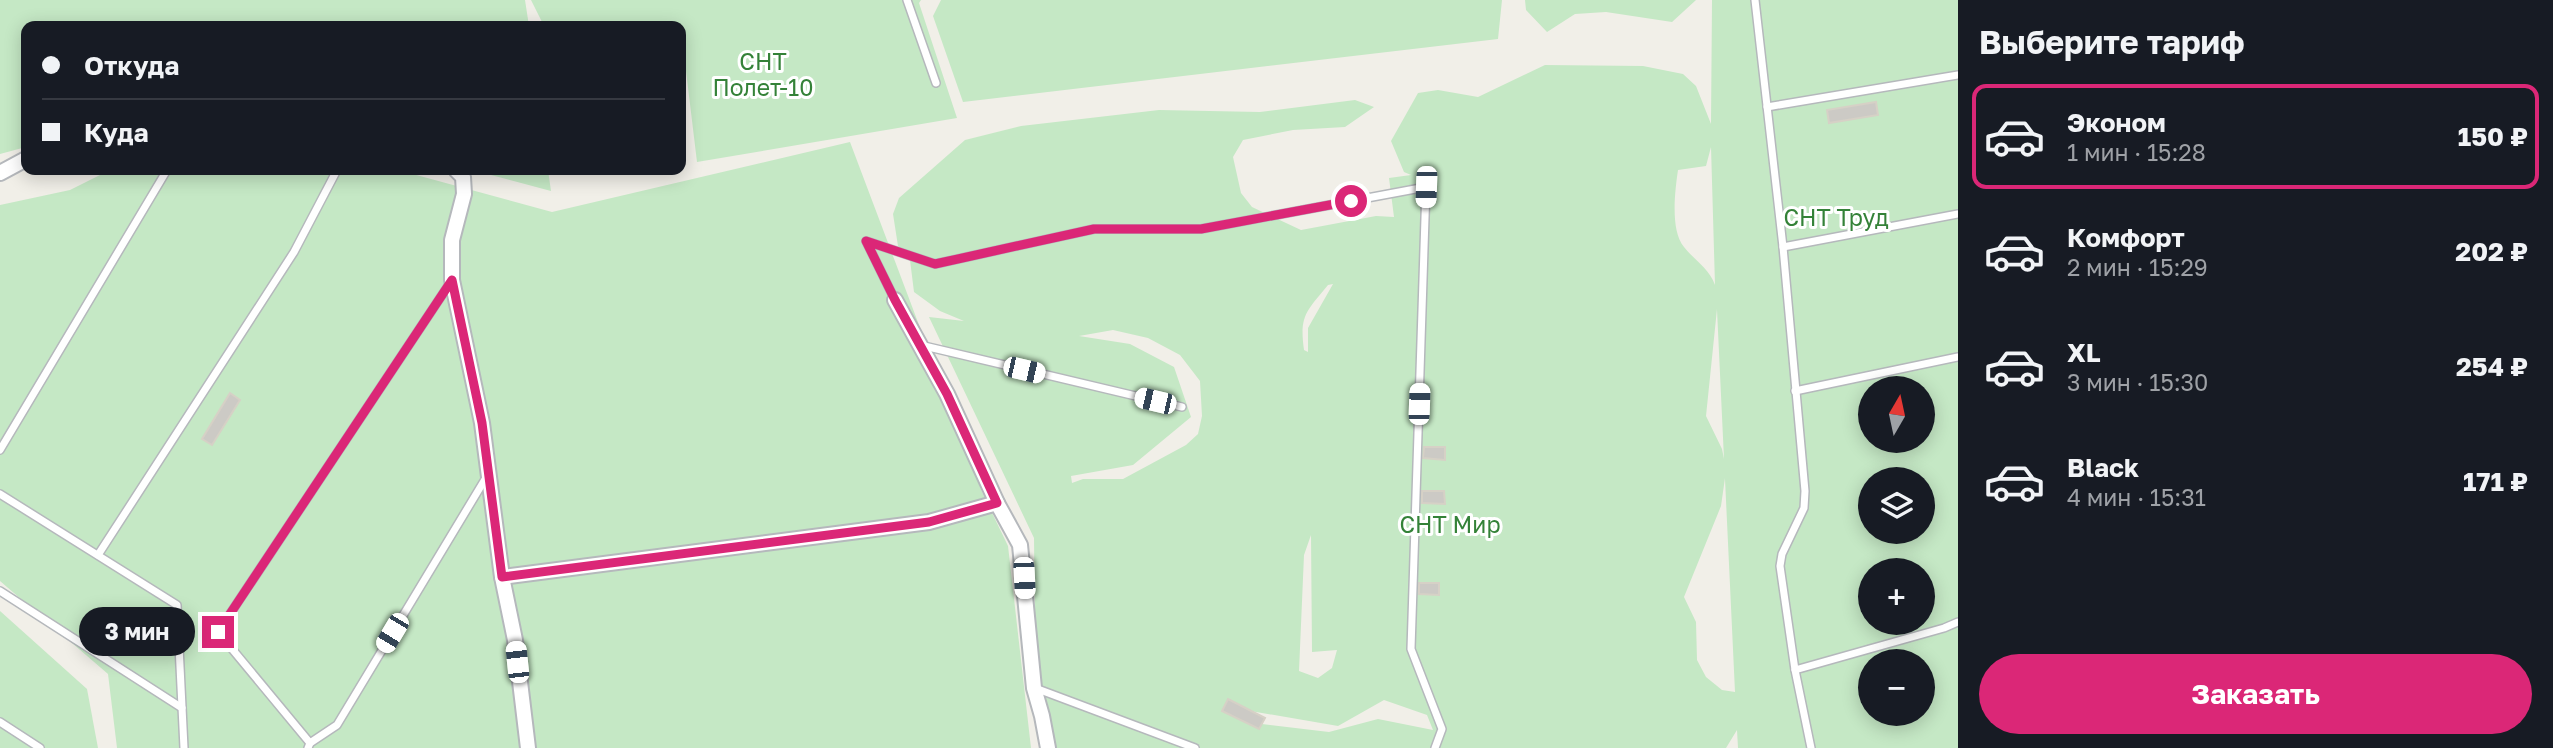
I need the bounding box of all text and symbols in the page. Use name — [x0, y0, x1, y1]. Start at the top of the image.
text: Выберите тариф — [1979, 23, 2245, 61]
park label: СНТ Полет-10 — [713, 47, 813, 101]
text: Откуда — [84, 50, 179, 81]
icon: car — [1983, 105, 2046, 168]
text: Эконом — [2067, 107, 2166, 138]
text: Куда — [84, 117, 149, 148]
text: 150 ₽ — [2458, 121, 2528, 152]
text: 1 мин · 15:28 — [2067, 138, 2206, 166]
car — [1415, 166, 1438, 208]
route start — [1335, 185, 1367, 217]
park label: СНТ Труд — [1783, 203, 1889, 231]
icon: car — [1983, 220, 2046, 283]
text: Комфорт — [2067, 222, 2185, 253]
text: 202 ₽ — [2455, 236, 2528, 267]
text: 2 мин · 15:29 — [2067, 253, 2208, 281]
icon: car — [1983, 335, 2046, 398]
text: XL — [2067, 337, 2101, 368]
text: 254 ₽ — [2456, 351, 2528, 382]
car — [1002, 355, 1047, 385]
text: 3 мин · 15:30 — [2067, 368, 2208, 396]
north arrow — [1858, 376, 1936, 453]
map controls — [1858, 376, 1935, 726]
car — [1408, 383, 1431, 425]
car — [1133, 386, 1178, 416]
icon: car — [1983, 450, 2046, 513]
text: Black — [2067, 452, 2139, 483]
text: 171 ₽ — [2463, 466, 2528, 497]
button: layers — [1858, 467, 1935, 544]
text: 4 мин · 15:31 — [2067, 483, 2206, 511]
park label: СНТ Мир — [1399, 510, 1501, 538]
car — [1013, 556, 1036, 600]
button: + — [1858, 558, 1935, 635]
callout: 3 мин — [78, 608, 194, 656]
car — [373, 610, 412, 656]
route end — [202, 616, 234, 648]
text: 3 мин — [105, 617, 169, 645]
car — [505, 640, 530, 684]
button: − — [1858, 649, 1935, 726]
button: Заказать — [1979, 654, 2532, 734]

